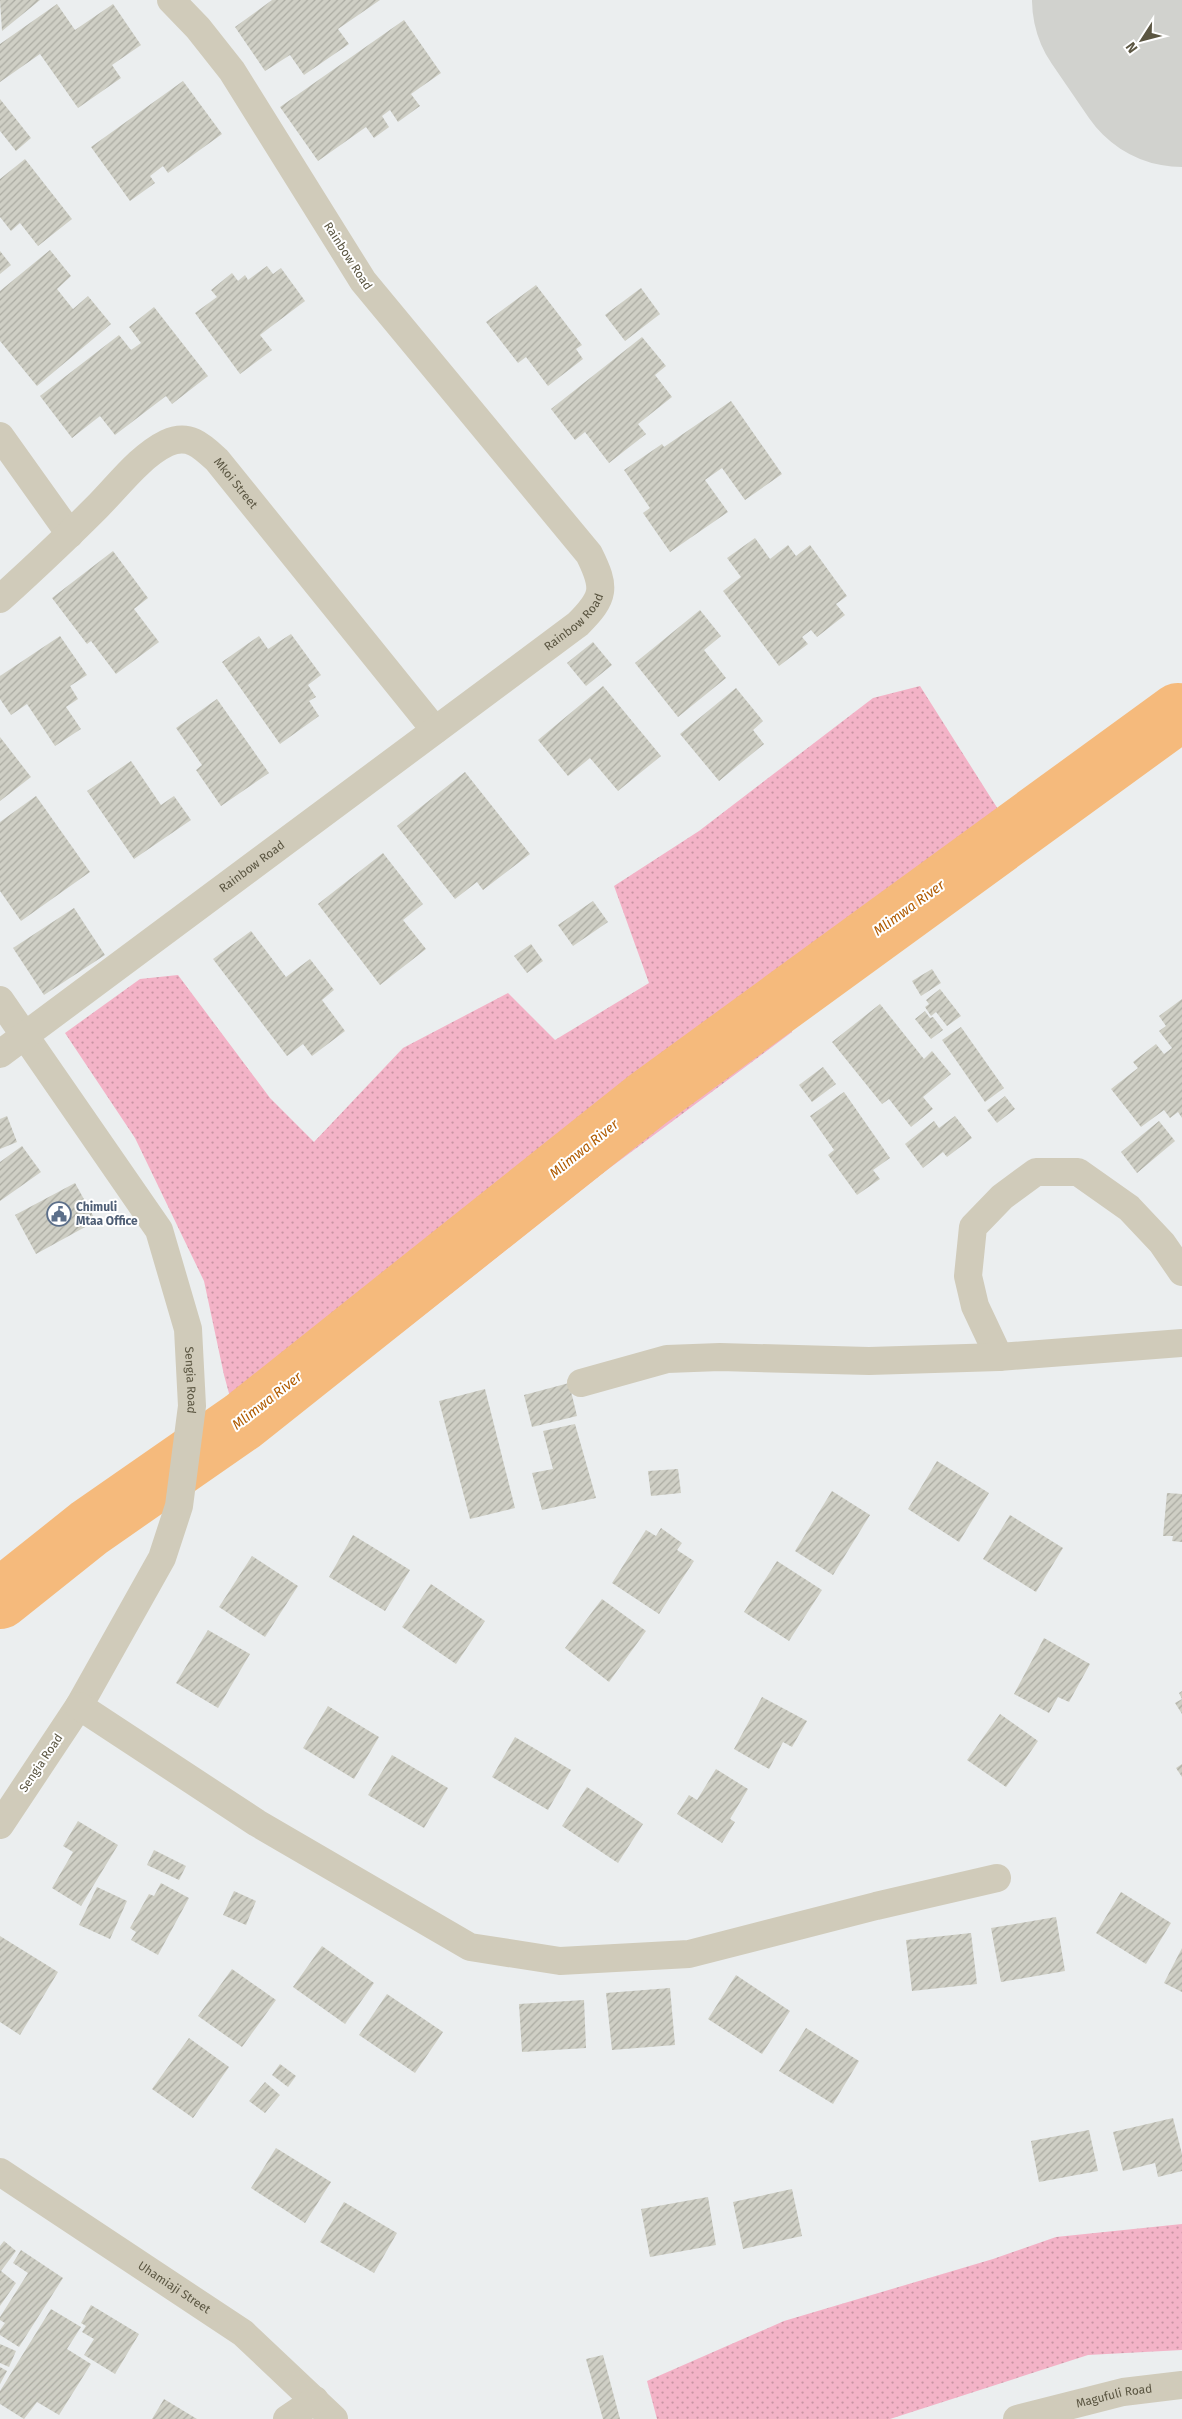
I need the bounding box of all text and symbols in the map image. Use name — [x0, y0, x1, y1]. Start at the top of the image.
north arrow — [1117, 15, 1167, 65]
text: N — [1122, 39, 1141, 56]
street label: Rainbow Road — [321, 220, 375, 292]
street label: Mkoi Street — [211, 455, 261, 512]
street label: Rainbow Road — [541, 591, 606, 654]
street label: Rainbow Road — [217, 838, 287, 895]
water label: Mlimwa River — [870, 876, 948, 939]
water label: Mlimwa River — [546, 1116, 622, 1182]
place label: Chimuli Mtaa Office — [76, 1200, 138, 1228]
public building icon: Chimuli Mtaa Office — [46, 1201, 72, 1227]
street label: Sengia Road — [182, 1346, 199, 1415]
water label: Mlimwa River — [229, 1368, 306, 1433]
street label: Sengia Road — [16, 1731, 66, 1795]
street label: Uhamiaji Street — [135, 2258, 214, 2317]
street label: Magufuli Road — [1075, 2382, 1153, 2411]

